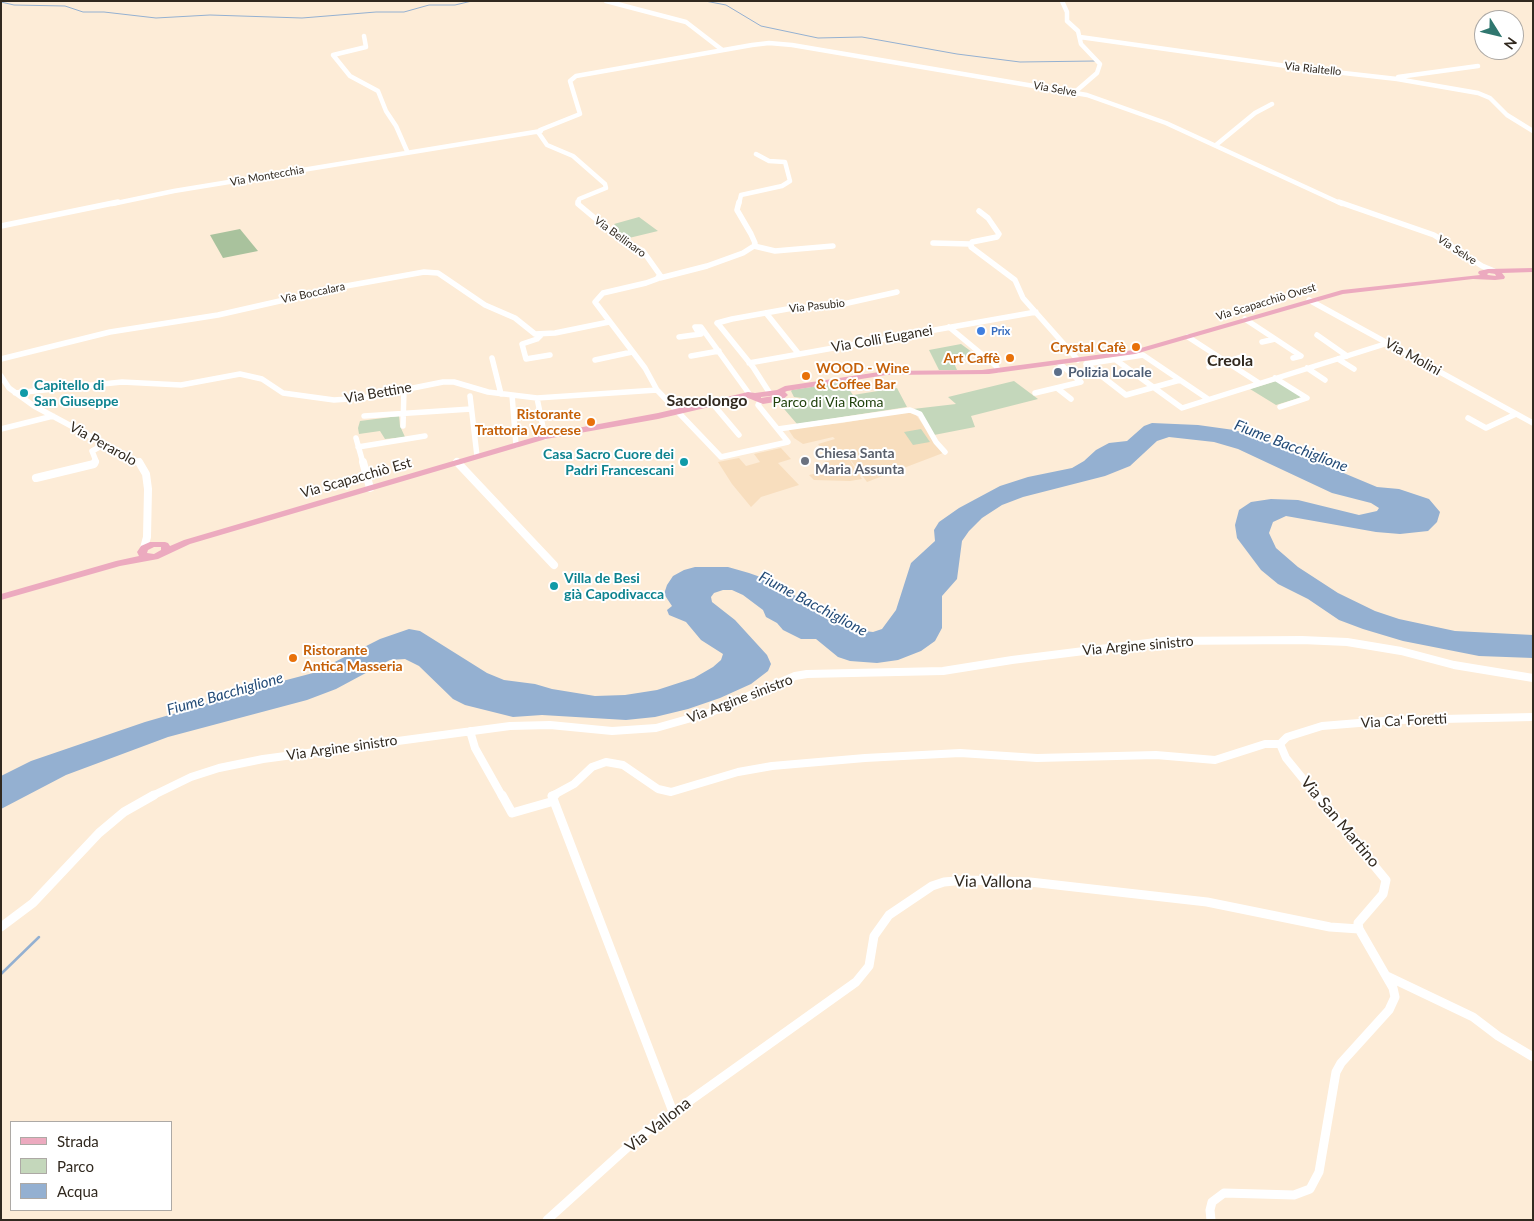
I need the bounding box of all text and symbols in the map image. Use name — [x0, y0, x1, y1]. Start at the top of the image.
north arrow — [1474, 10, 1524, 60]
text: N — [1501, 34, 1521, 53]
street label: Via Rialtello — [1284, 59, 1342, 79]
street label: Via Selve — [1032, 79, 1078, 99]
street label: Via Montecchia — [229, 163, 305, 189]
street label: Via Bellinaro — [592, 214, 648, 260]
street label: Via Selve — [1435, 232, 1479, 268]
street label: Via Boccalara — [280, 280, 346, 306]
street label: Via Scapacchiò Ovest — [1214, 281, 1318, 323]
street label: Via Pasubio — [788, 296, 846, 316]
street label: Via Colli Euganei — [830, 322, 934, 356]
place label: Prix — [991, 324, 1010, 338]
marker: Prix — [975, 325, 987, 337]
street label: Via Molini — [1382, 335, 1444, 379]
place label: Crystal Cafè — [1050, 339, 1126, 355]
marker: Crystal Cafè — [1130, 341, 1142, 353]
place label: Art Caffè — [943, 350, 1000, 366]
district label: Creola — [1207, 351, 1253, 371]
marker: Art Caffè — [1004, 352, 1016, 364]
place label: WOOD - Wine & Coffee Bar — [816, 360, 909, 392]
place label: Polizia Locale — [1068, 364, 1152, 380]
marker: Polizia Locale — [1052, 366, 1064, 378]
marker: WOOD - Wine & Coffee Bar — [800, 370, 812, 382]
place label: Capitello di San Giuseppe — [34, 377, 119, 410]
street label: Via Bettine — [343, 379, 413, 407]
marker: Capitello di San Giuseppe — [18, 387, 30, 399]
district label: Saccolongo — [667, 391, 747, 411]
park label: Parco di Via Roma — [773, 394, 883, 410]
place label: Ristorante Trattoria Vaccese — [475, 406, 581, 438]
marker: Ristorante Trattoria Vaccese — [585, 416, 597, 428]
water label: Fiume Bacchiglione — [1232, 416, 1350, 476]
street label: Via Perarolo — [66, 419, 140, 469]
place label: Chiesa Santa Maria Assunta — [815, 445, 904, 478]
place label: Casa Sacro Cuore dei Padri Francescani — [543, 446, 674, 478]
street label: Via Scapacchiò Est — [299, 454, 413, 502]
marker: Chiesa Santa Maria Assunta — [799, 455, 811, 467]
marker: Casa Sacro Cuore dei Padri Francescani — [678, 456, 690, 468]
water label: Fiume Bacchiglione — [756, 568, 870, 640]
place label: Villa de Besi già Capodivacca — [564, 570, 664, 602]
marker: Villa de Besi già Capodivacca — [548, 580, 560, 592]
street label: Via Argine sinistro — [1082, 633, 1194, 659]
place label: Ristorante Antica Masseria — [303, 642, 403, 674]
marker: Ristorante Antica Masseria — [287, 652, 299, 664]
water label: Fiume Bacchiglione — [165, 669, 285, 719]
street label: Via Argine sinistro — [685, 671, 795, 727]
street label: Via Ca' Foretti — [1360, 710, 1448, 732]
street label: Via Argine sinistro — [286, 732, 398, 764]
street label: Via San Martino — [1296, 773, 1384, 871]
street label: Via Vallona — [954, 872, 1032, 892]
street label: Via Vallona — [621, 1093, 695, 1157]
legend — [10, 1121, 172, 1211]
text: Strada — [57, 1132, 99, 1150]
text: Parco — [57, 1157, 94, 1175]
text: Acqua — [57, 1182, 98, 1200]

